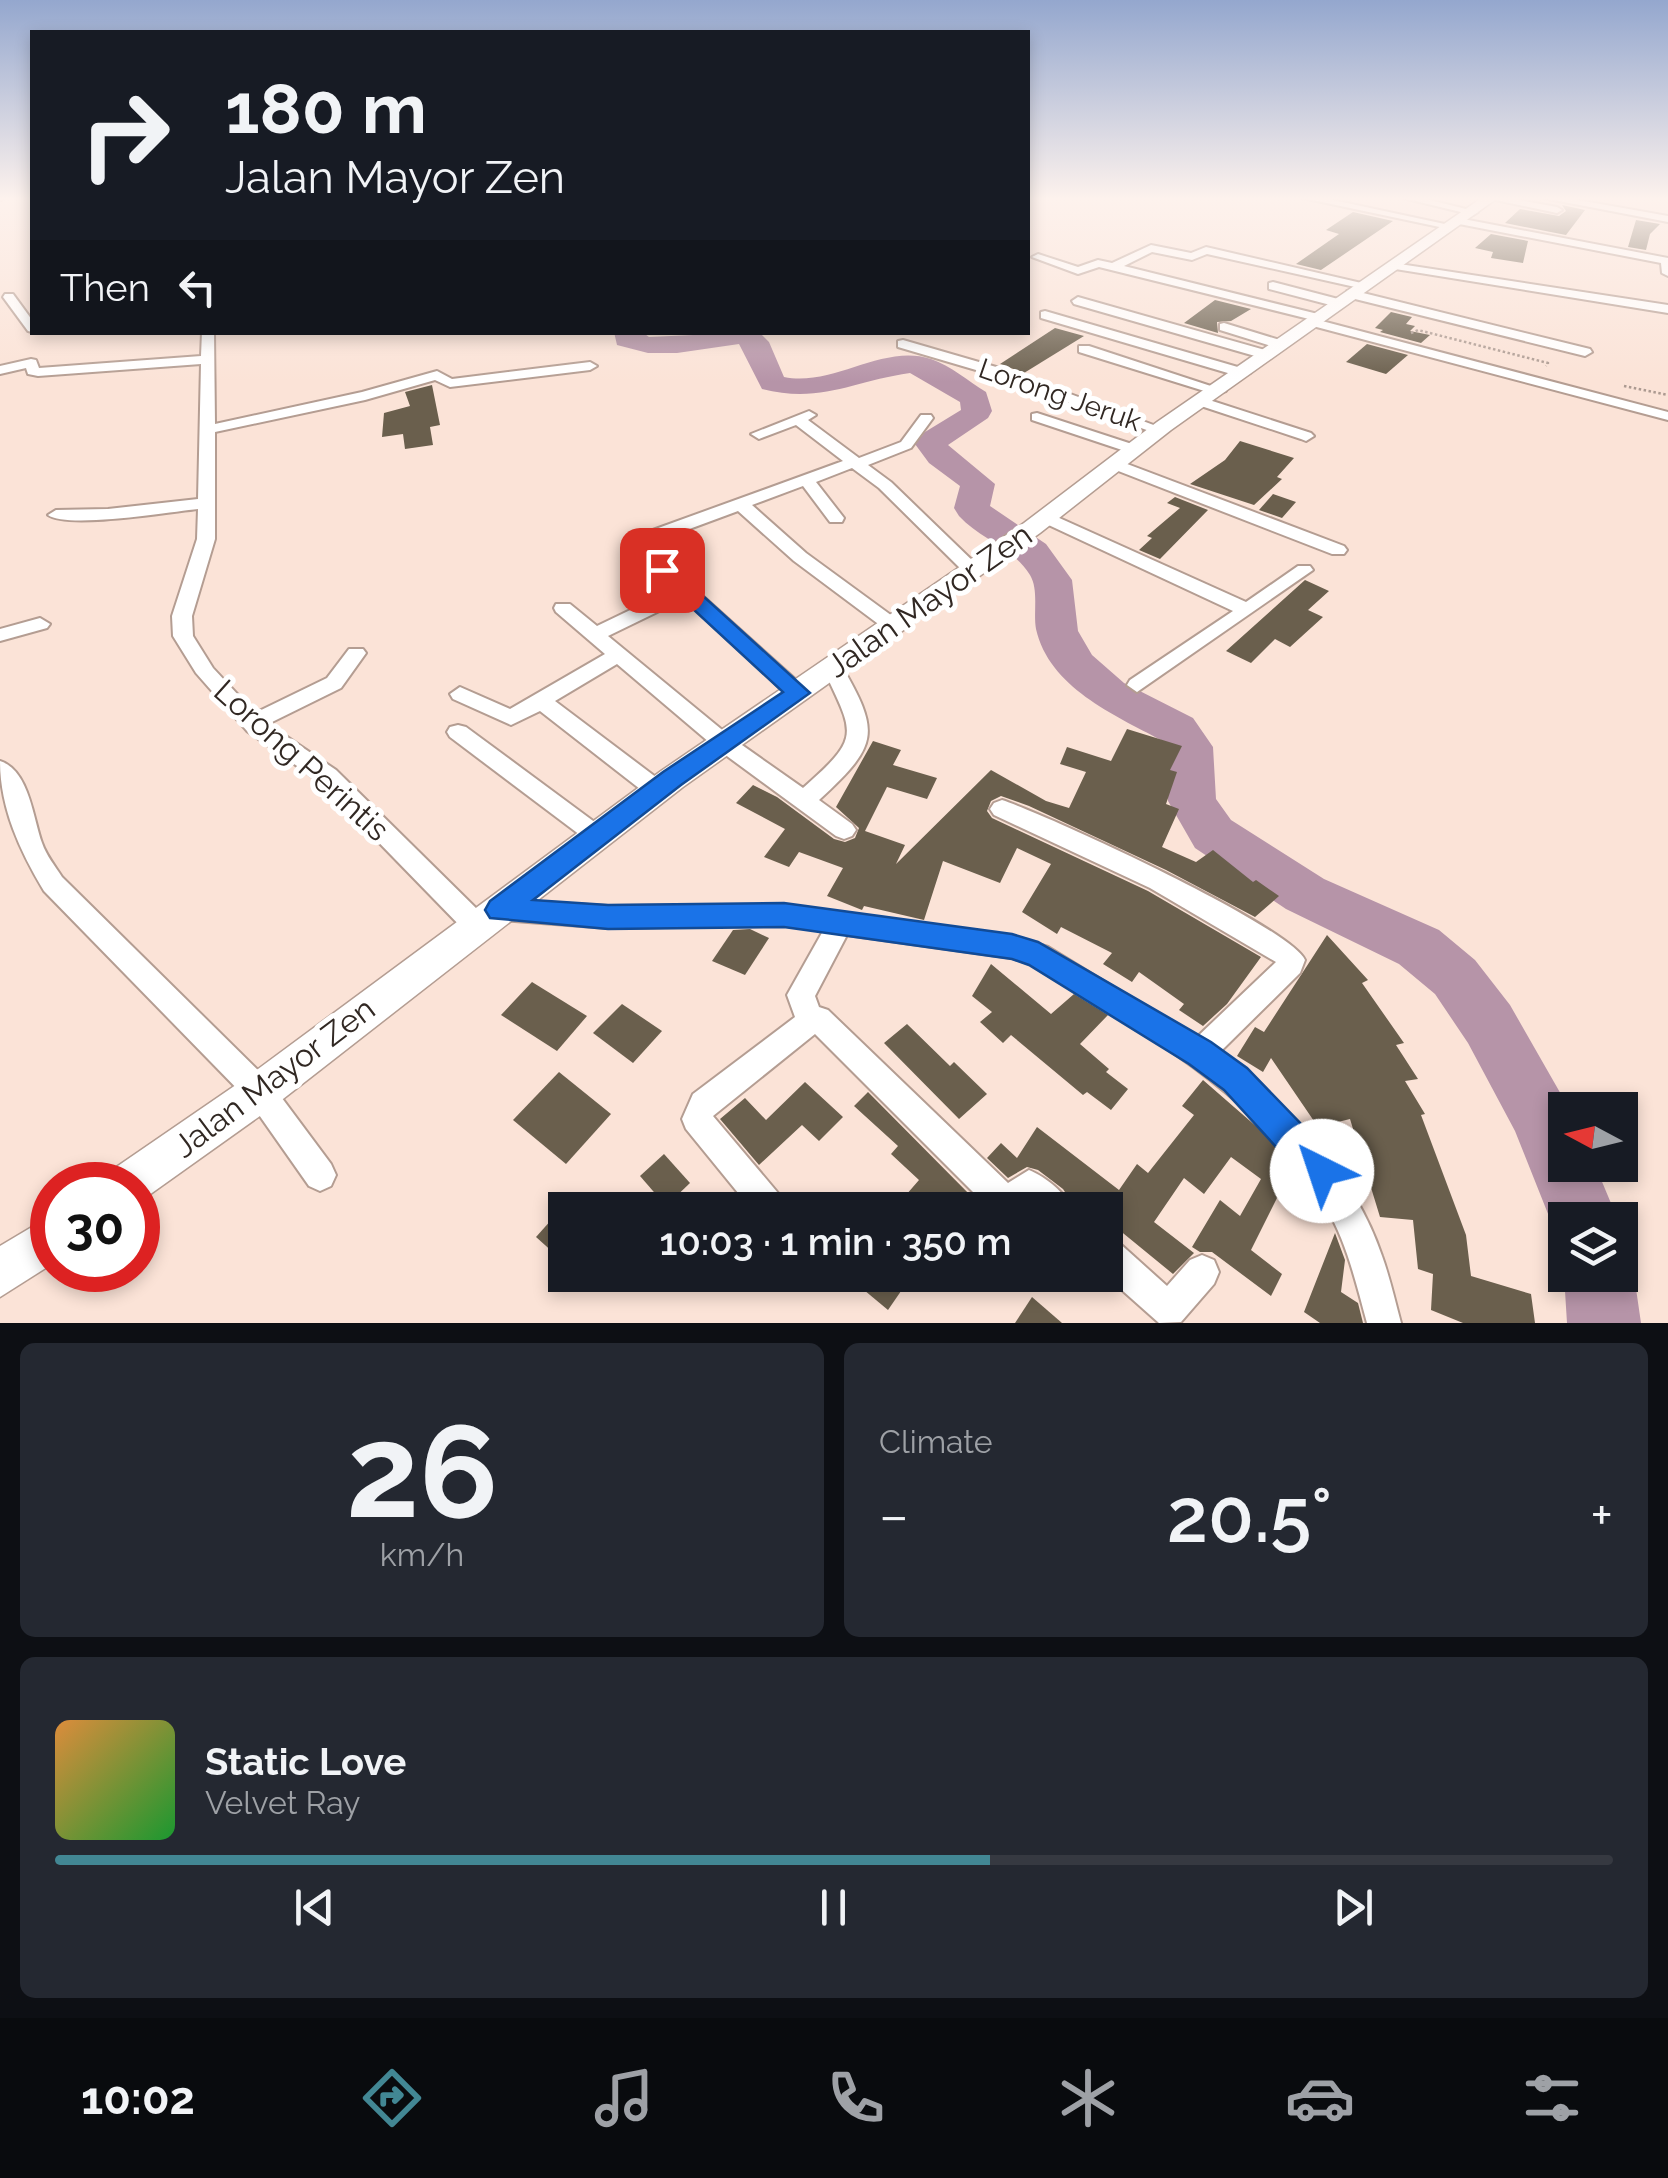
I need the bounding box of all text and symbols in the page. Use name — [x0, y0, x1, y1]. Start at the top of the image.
text: 180 m — [225, 67, 427, 149]
icon: right — [60, 70, 190, 200]
text: Jalan Mayor Zen — [225, 151, 565, 204]
icon: left — [170, 260, 225, 315]
text: Then — [60, 265, 150, 310]
street label: Lorong Jeruk — [974, 352, 1146, 438]
street label: Jalan Mayor Zen — [819, 515, 1039, 685]
pin — [620, 528, 705, 613]
icon: arrive — [635, 543, 690, 598]
street label: Lorong Perintis — [207, 672, 397, 848]
street label: Jalan Mayor Zen — [166, 989, 382, 1165]
north arrow — [1548, 1092, 1638, 1182]
map controls — [1548, 1092, 1638, 1292]
position arrow — [1270, 1119, 1374, 1223]
speed limit sign: 30 — [30, 1162, 160, 1292]
button: layers — [1548, 1202, 1638, 1292]
text: 10:03 · 1 min · 350 m — [660, 1219, 1011, 1264]
text: 26 — [346, 1395, 498, 1547]
text: Climate — [879, 1423, 993, 1460]
text: 20.5° — [1167, 1471, 1332, 1560]
text: − — [879, 1483, 909, 1548]
text: + — [1590, 1483, 1613, 1548]
text: km/h — [380, 1536, 464, 1573]
text: Static Love — [205, 1739, 406, 1784]
text: Velvet Ray — [205, 1784, 360, 1821]
icon: previous — [287, 1880, 342, 1935]
icon: pause — [806, 1880, 861, 1935]
icon: next — [1326, 1880, 1381, 1935]
icon: directions — [357, 2063, 427, 2133]
icon: music — [589, 2063, 659, 2133]
icon: phone — [821, 2063, 891, 2133]
icon: climate — [1053, 2063, 1123, 2133]
icon: car — [1285, 2063, 1355, 2133]
icon: filters — [1517, 2063, 1587, 2133]
text: 10:02 — [81, 2072, 195, 2125]

